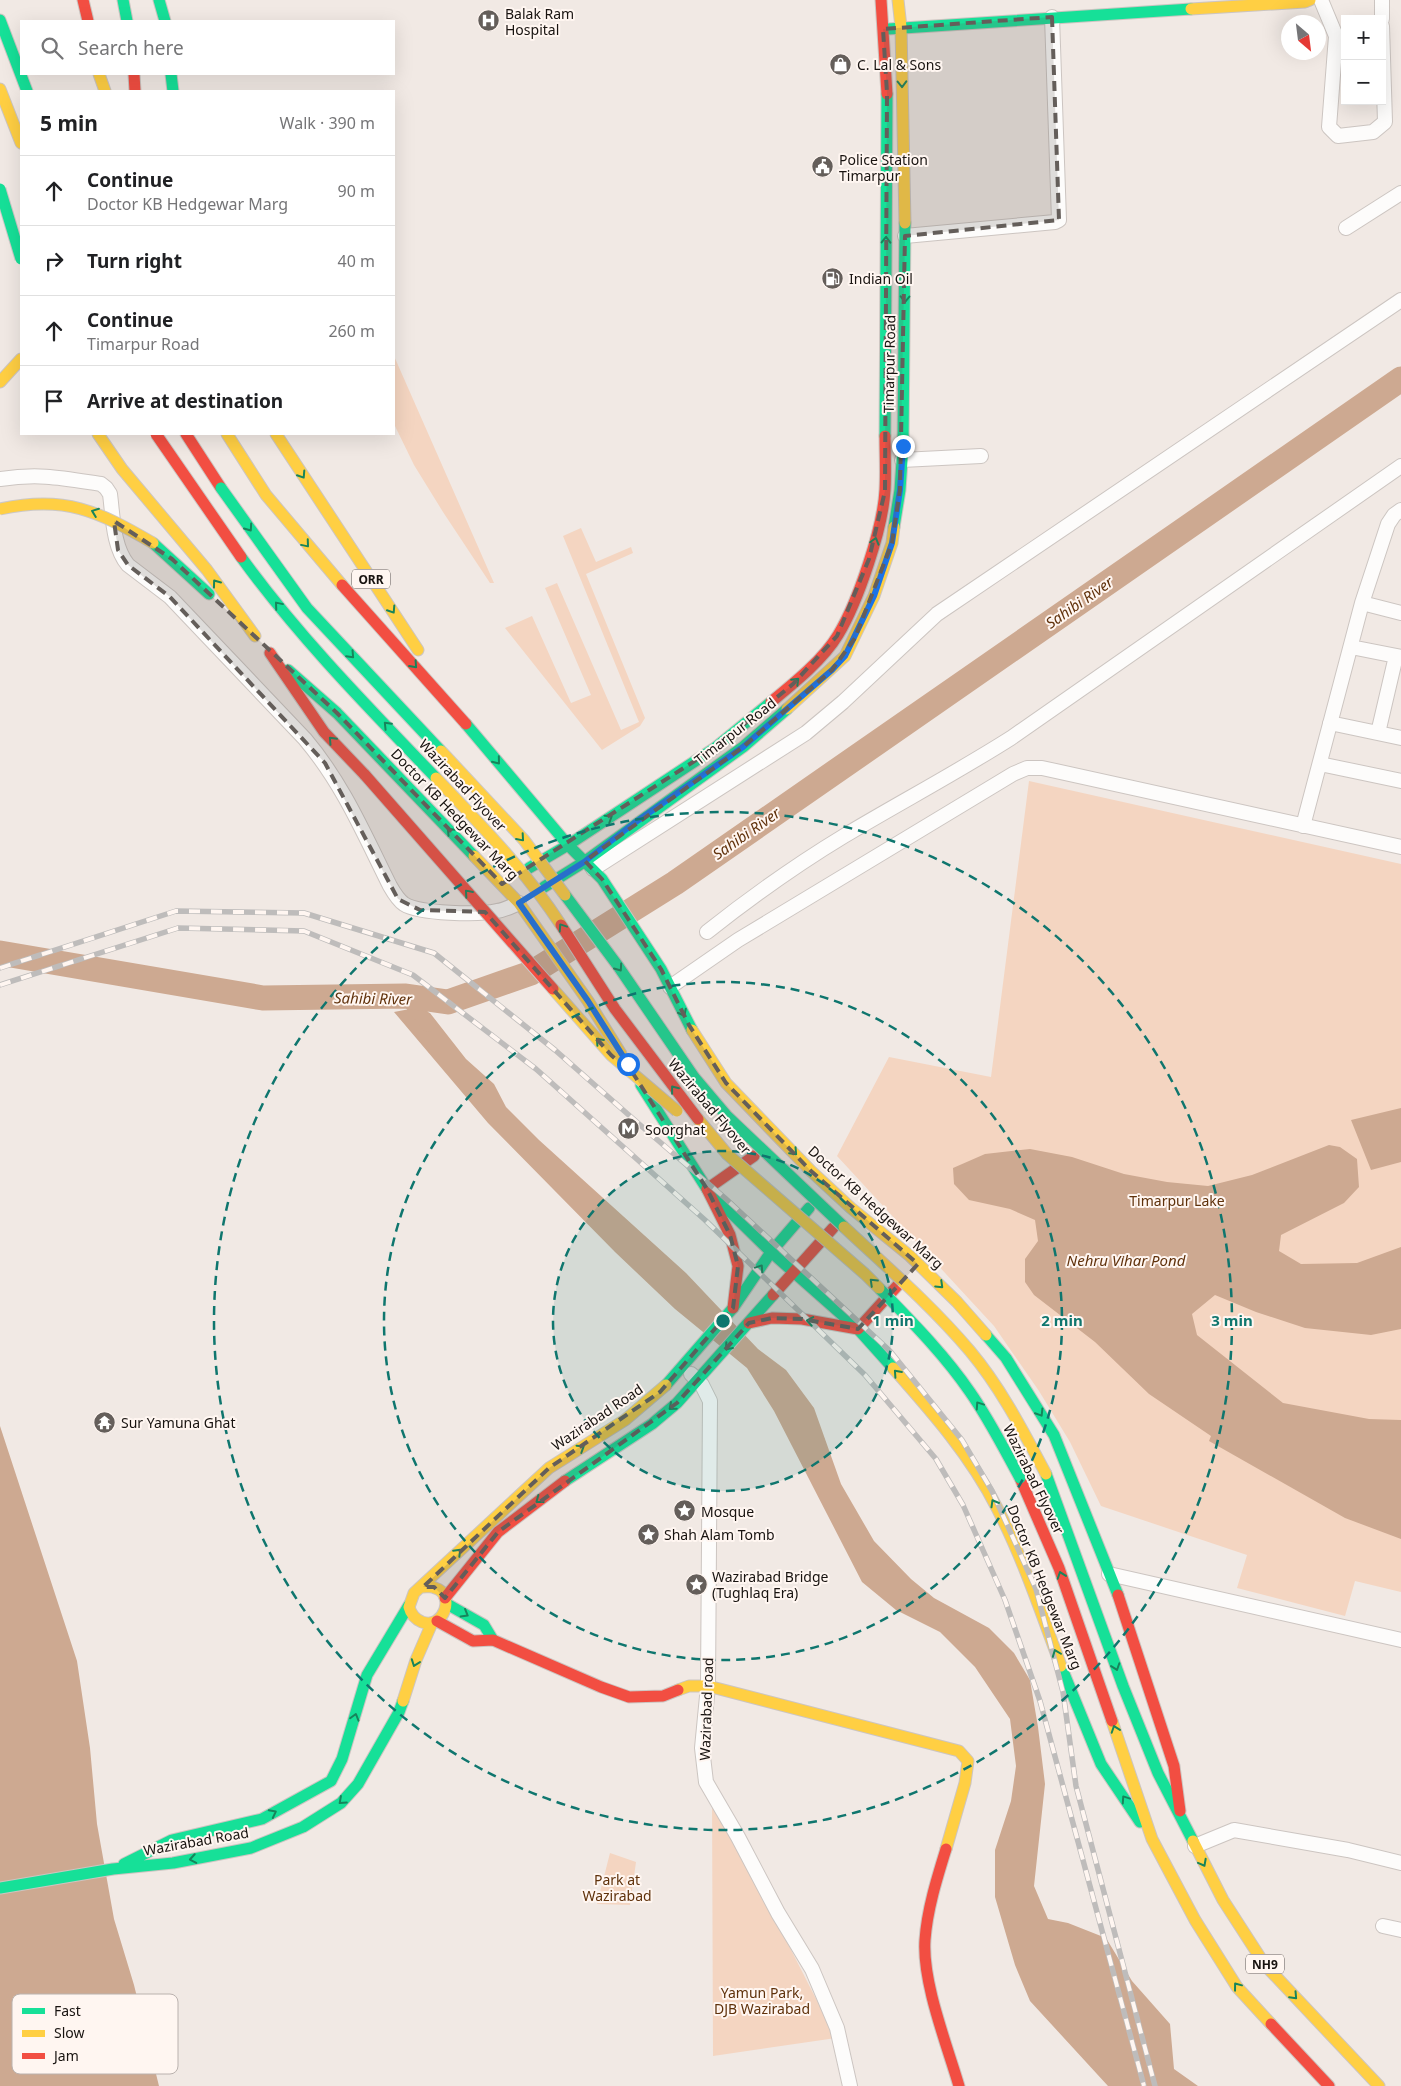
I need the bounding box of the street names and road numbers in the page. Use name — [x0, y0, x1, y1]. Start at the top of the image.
street label: Timarpur Road — [879, 315, 899, 413]
road number: ORR — [352, 570, 390, 588]
street label: Timarpur Road — [690, 693, 780, 769]
street label: Wazirabad Flyover — [415, 735, 511, 835]
street label: Doctor KB Hedgewar Marg — [387, 744, 523, 884]
street label: Wazirabad Flyover — [664, 1054, 756, 1158]
street label: Doctor KB Hedgewar Marg — [804, 1141, 948, 1273]
street label: Wazirabad Road — [548, 1379, 646, 1455]
street label: Wazirabad Flyover — [999, 1421, 1069, 1537]
street label: Doctor KB Hedgewar Marg — [1003, 1502, 1087, 1672]
street label: Wazirabad road — [695, 1657, 717, 1761]
street label: Wazirabad Road — [142, 1822, 250, 1860]
road number: NH9 — [1246, 1955, 1284, 1974]

